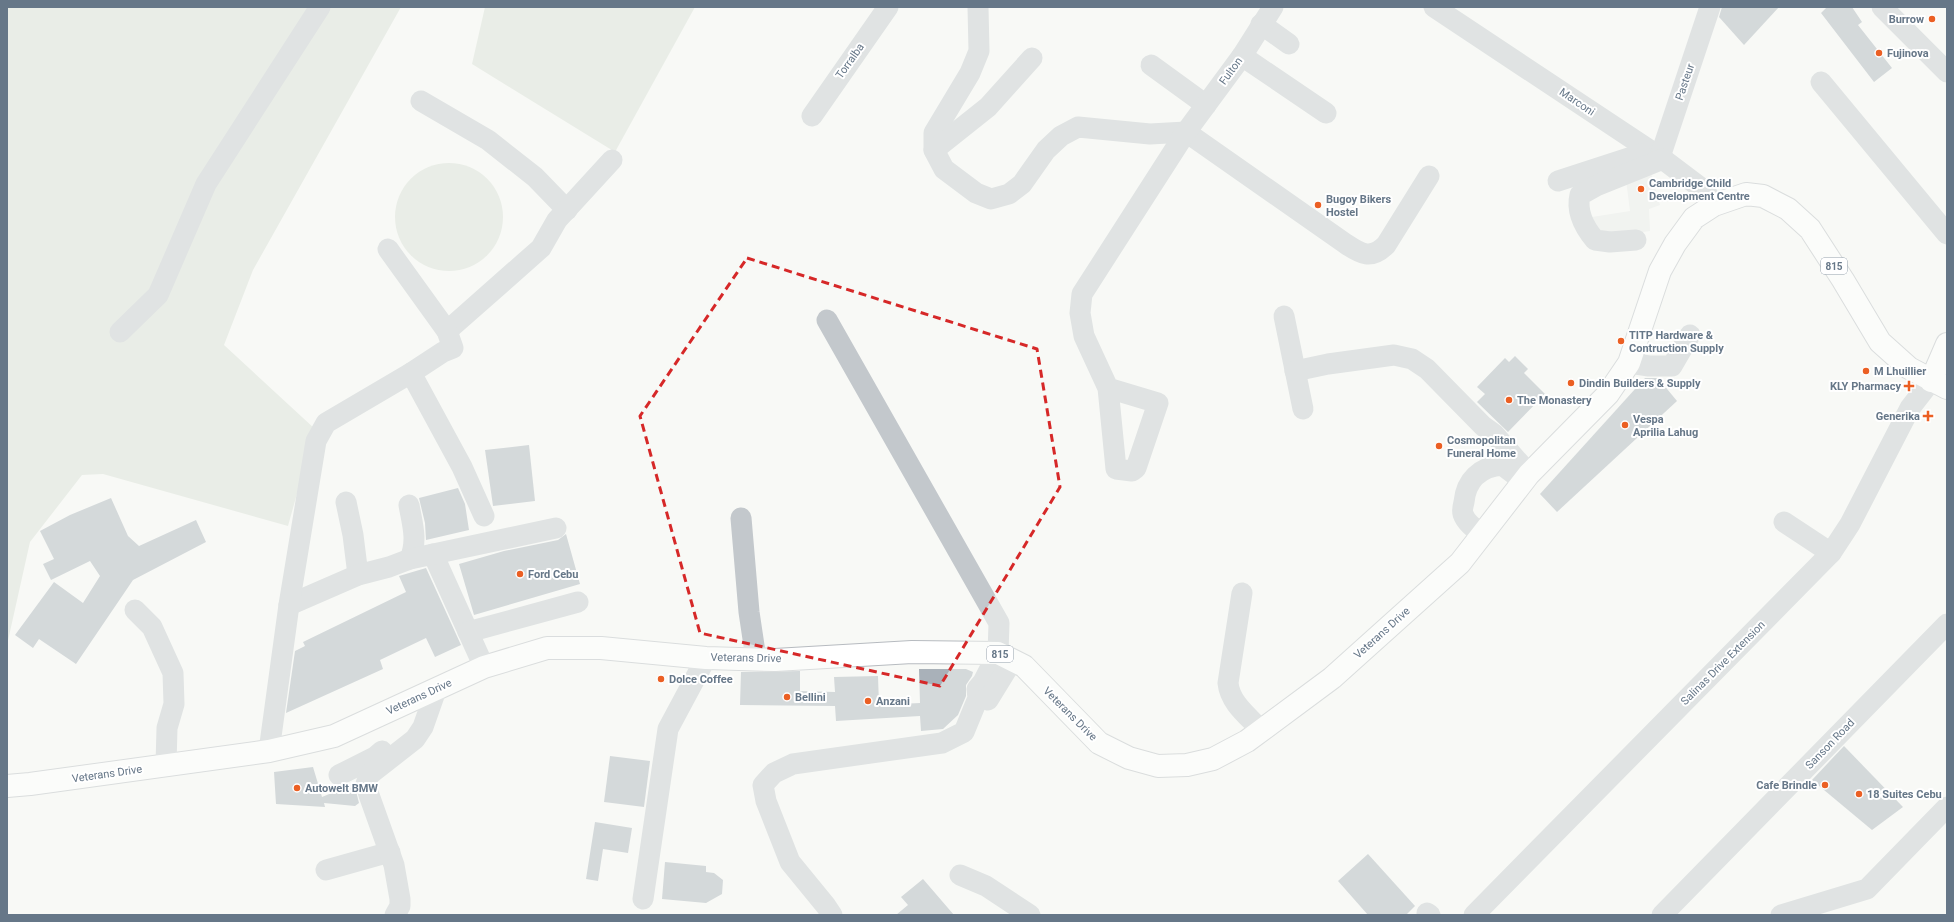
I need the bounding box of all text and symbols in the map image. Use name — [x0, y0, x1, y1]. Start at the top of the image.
place label: Burrow — [1889, 13, 1924, 26]
marker: Burrow — [1927, 14, 1937, 24]
street label: Torralba — [833, 41, 867, 81]
place label: Fujinova — [1887, 47, 1929, 60]
marker: Fujinova — [1874, 48, 1884, 58]
street label: Fulton — [1217, 55, 1245, 87]
street label: Pasteur — [1673, 62, 1697, 102]
street label: Marconi — [1557, 85, 1597, 119]
place label: Cambridge Child Development Centre — [1649, 177, 1750, 203]
marker: Cambridge Child Development Centre — [1636, 184, 1646, 194]
place label: Bugoy Bikers Hostel — [1326, 193, 1392, 219]
marker: Bugoy Bikers Hostel — [1313, 200, 1323, 210]
road number: 815 — [1821, 258, 1847, 274]
place label: TITP Hardware & Contruction Supply — [1629, 329, 1724, 355]
marker: TITP Hardware & Contruction Supply — [1616, 336, 1626, 346]
place label: M Lhuillier — [1874, 365, 1926, 378]
marker: M Lhuillier — [1861, 366, 1871, 376]
place label: Dindin Builders & Supply — [1579, 377, 1701, 390]
marker: Dindin Builders & Supply — [1566, 378, 1576, 388]
place label: KLY Pharmacy — [1830, 380, 1901, 393]
marker: KLY Pharmacy — [1904, 381, 1914, 391]
place label: The Monastery — [1517, 394, 1592, 407]
marker: The Monastery — [1504, 395, 1514, 405]
place label: Generika — [1876, 410, 1920, 423]
marker: Generika — [1923, 411, 1933, 421]
place label: Vespa Aprilia Lahug — [1633, 413, 1698, 439]
marker: Vespa Aprilia Lahug — [1620, 420, 1630, 430]
place label: Cosmopolitan Funeral Home — [1447, 434, 1516, 460]
marker: Cosmopolitan Funeral Home — [1434, 441, 1444, 451]
place label: Ford Cebu — [528, 568, 578, 581]
marker: Ford Cebu — [515, 569, 525, 579]
street label: Veterans Drive — [1351, 604, 1413, 661]
street label: Salinas Drive Extension — [1678, 618, 1768, 708]
road number: 815 — [987, 646, 1013, 662]
street label: Veterans Drive — [711, 651, 782, 665]
place label: Dolce Coffee — [669, 673, 733, 686]
marker: Dolce Coffee — [656, 674, 666, 684]
street label: Veterans Drive — [384, 676, 454, 718]
street label: Veterans Drive — [1040, 684, 1100, 744]
place label: Bellini — [795, 691, 826, 704]
marker: Bellini — [782, 692, 792, 702]
place label: Anzani — [876, 695, 910, 708]
marker: Anzani — [863, 696, 873, 706]
street label: Sanson Road — [1803, 716, 1857, 772]
street label: Veterans Drive — [71, 763, 143, 785]
place label: Cafe Brindle — [1756, 779, 1817, 792]
marker: Cafe Brindle — [1820, 780, 1830, 790]
place label: Autowelt BMW — [305, 782, 378, 795]
marker: Autowelt BMW — [292, 783, 302, 793]
place label: 18 Suites Cebu — [1867, 788, 1942, 801]
marker: 18 Suites Cebu — [1854, 789, 1864, 799]

